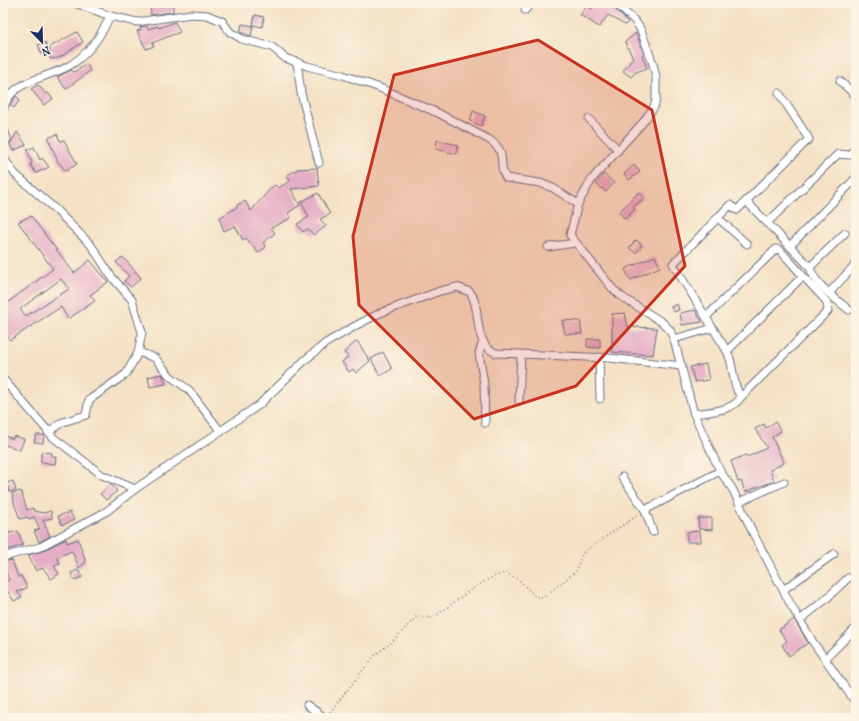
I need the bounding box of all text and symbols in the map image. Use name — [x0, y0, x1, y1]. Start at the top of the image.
north arrow — [22, 22, 62, 62]
text: N — [39, 43, 52, 59]

